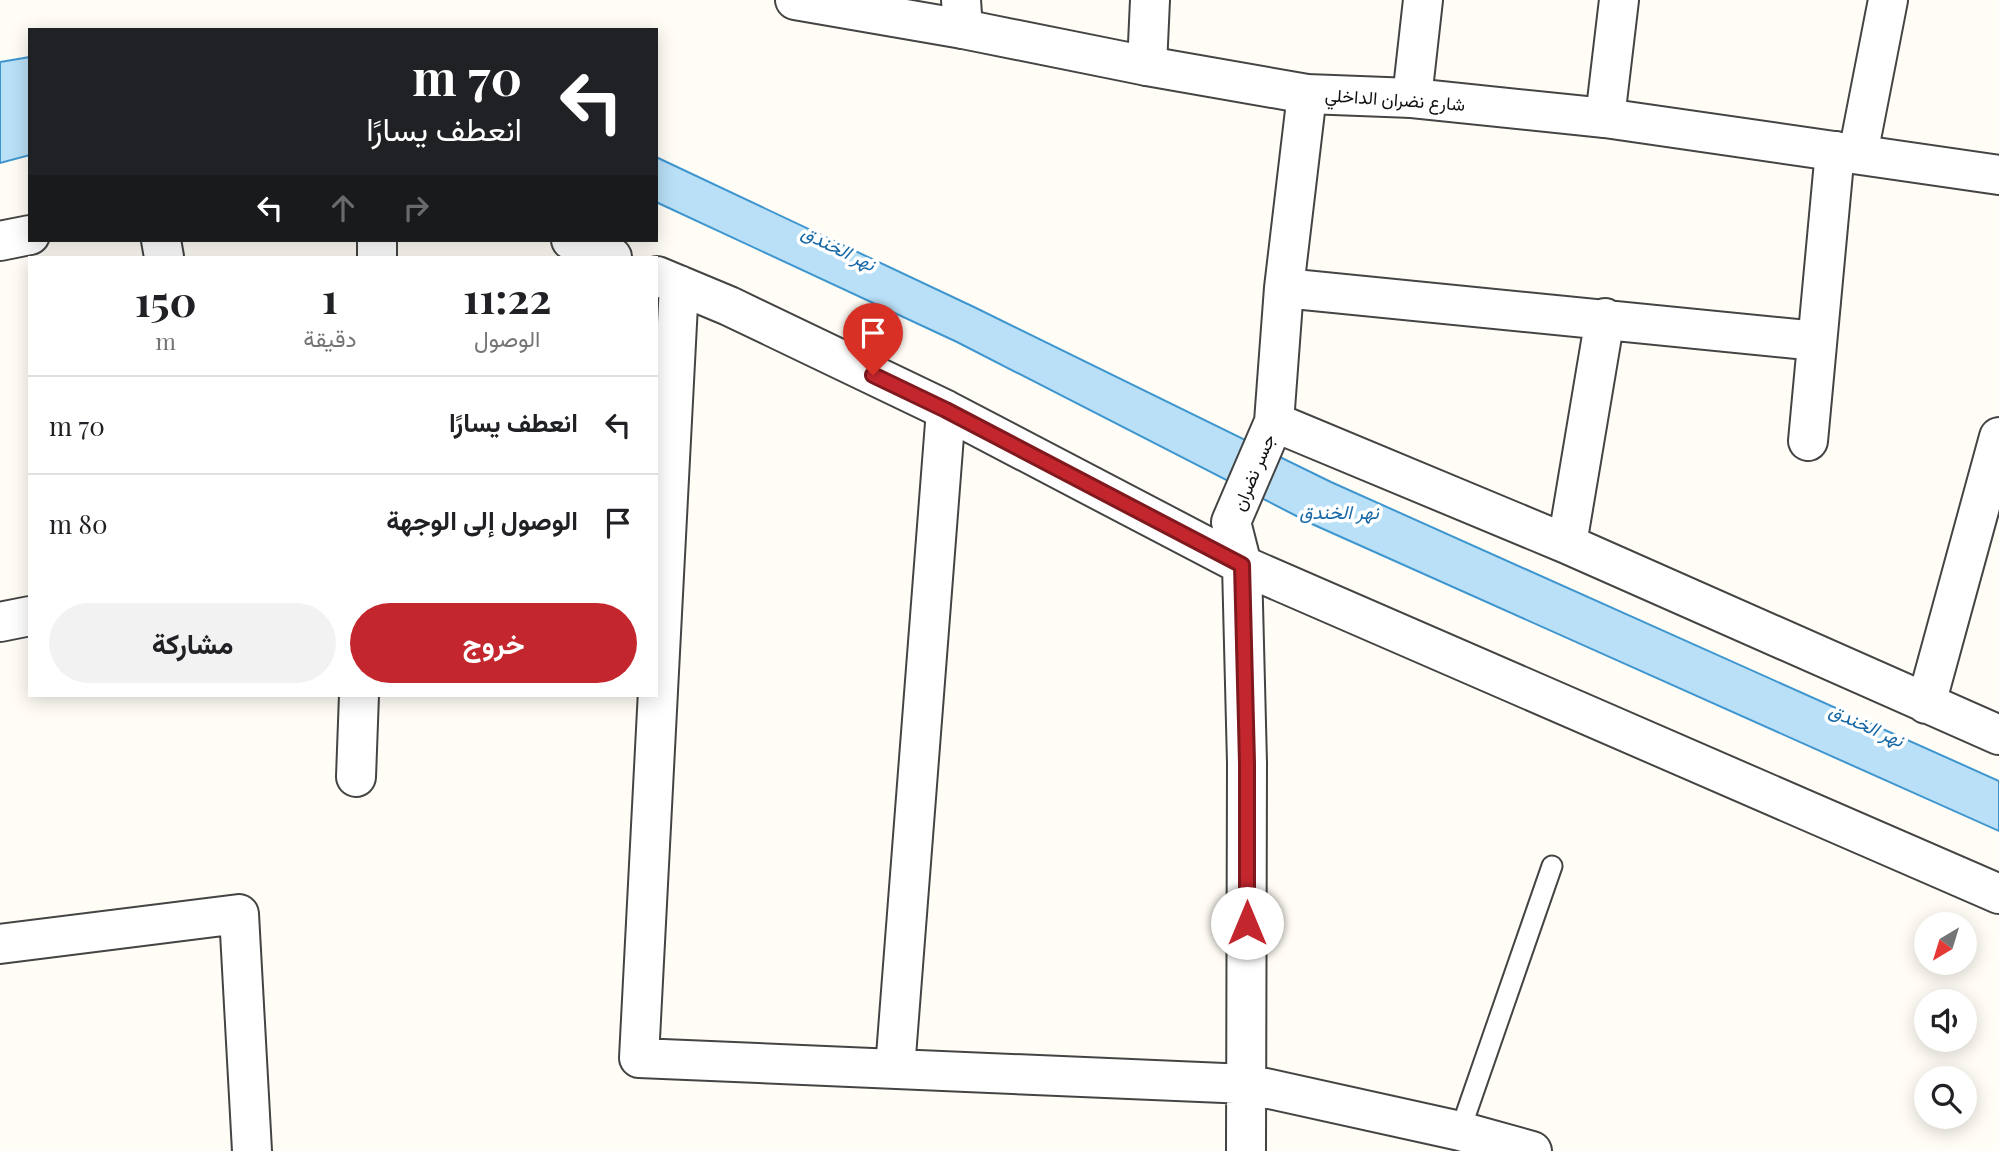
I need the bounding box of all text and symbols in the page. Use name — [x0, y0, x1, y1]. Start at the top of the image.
text: 70 m — [412, 43, 522, 108]
icon: left — [546, 56, 637, 147]
street label: شارع نضران الداخلي — [1324, 82, 1466, 120]
text: انعطف يسارًا — [366, 106, 522, 149]
icon: left — [251, 189, 289, 227]
icon: ahead — [324, 189, 362, 227]
icon: right — [397, 189, 435, 227]
water label: نهر الخندق — [798, 218, 882, 277]
text: 1 — [322, 269, 338, 325]
text: 11:22 — [463, 269, 551, 325]
text: 150 — [135, 272, 197, 328]
pin — [843, 303, 903, 375]
icon: arrive — [854, 314, 892, 352]
text: دقيقة — [303, 322, 356, 353]
text: الوصول — [474, 322, 540, 353]
text: m — [155, 325, 176, 356]
text: انعطف يسارًا — [449, 404, 578, 439]
icon: left — [599, 406, 637, 444]
text: 70 m — [49, 408, 105, 443]
street label: جسر نضران — [1226, 430, 1280, 514]
water label: نهر الخندق — [1299, 498, 1380, 524]
text: الوصول إلى الوجهة — [386, 502, 578, 537]
icon: arrive — [599, 504, 637, 542]
text: 80 m — [49, 506, 108, 541]
button: مشاركة — [49, 603, 336, 683]
button: خروج — [350, 603, 637, 683]
water label: نهر الخندق — [1825, 696, 1910, 753]
position arrow — [1210, 886, 1284, 960]
north arrow — [1914, 912, 1978, 975]
map controls — [1914, 912, 1977, 1129]
button: sound — [1914, 989, 1977, 1052]
button: search — [1914, 1066, 1977, 1129]

